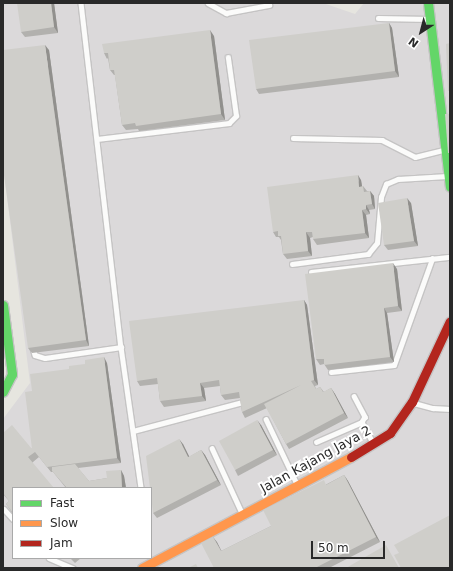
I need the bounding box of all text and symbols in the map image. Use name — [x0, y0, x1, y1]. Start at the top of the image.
north arrow — [401, 12, 441, 52]
text: N — [406, 34, 421, 50]
street label: Jalan Kajang Jaya 2 — [258, 423, 374, 497]
legend — [12, 487, 152, 559]
text: Fast — [50, 496, 74, 510]
text: Slow — [50, 516, 78, 530]
scale bar — [313, 533, 387, 559]
text: Jam — [50, 536, 73, 550]
text: 50 m — [318, 541, 349, 555]

